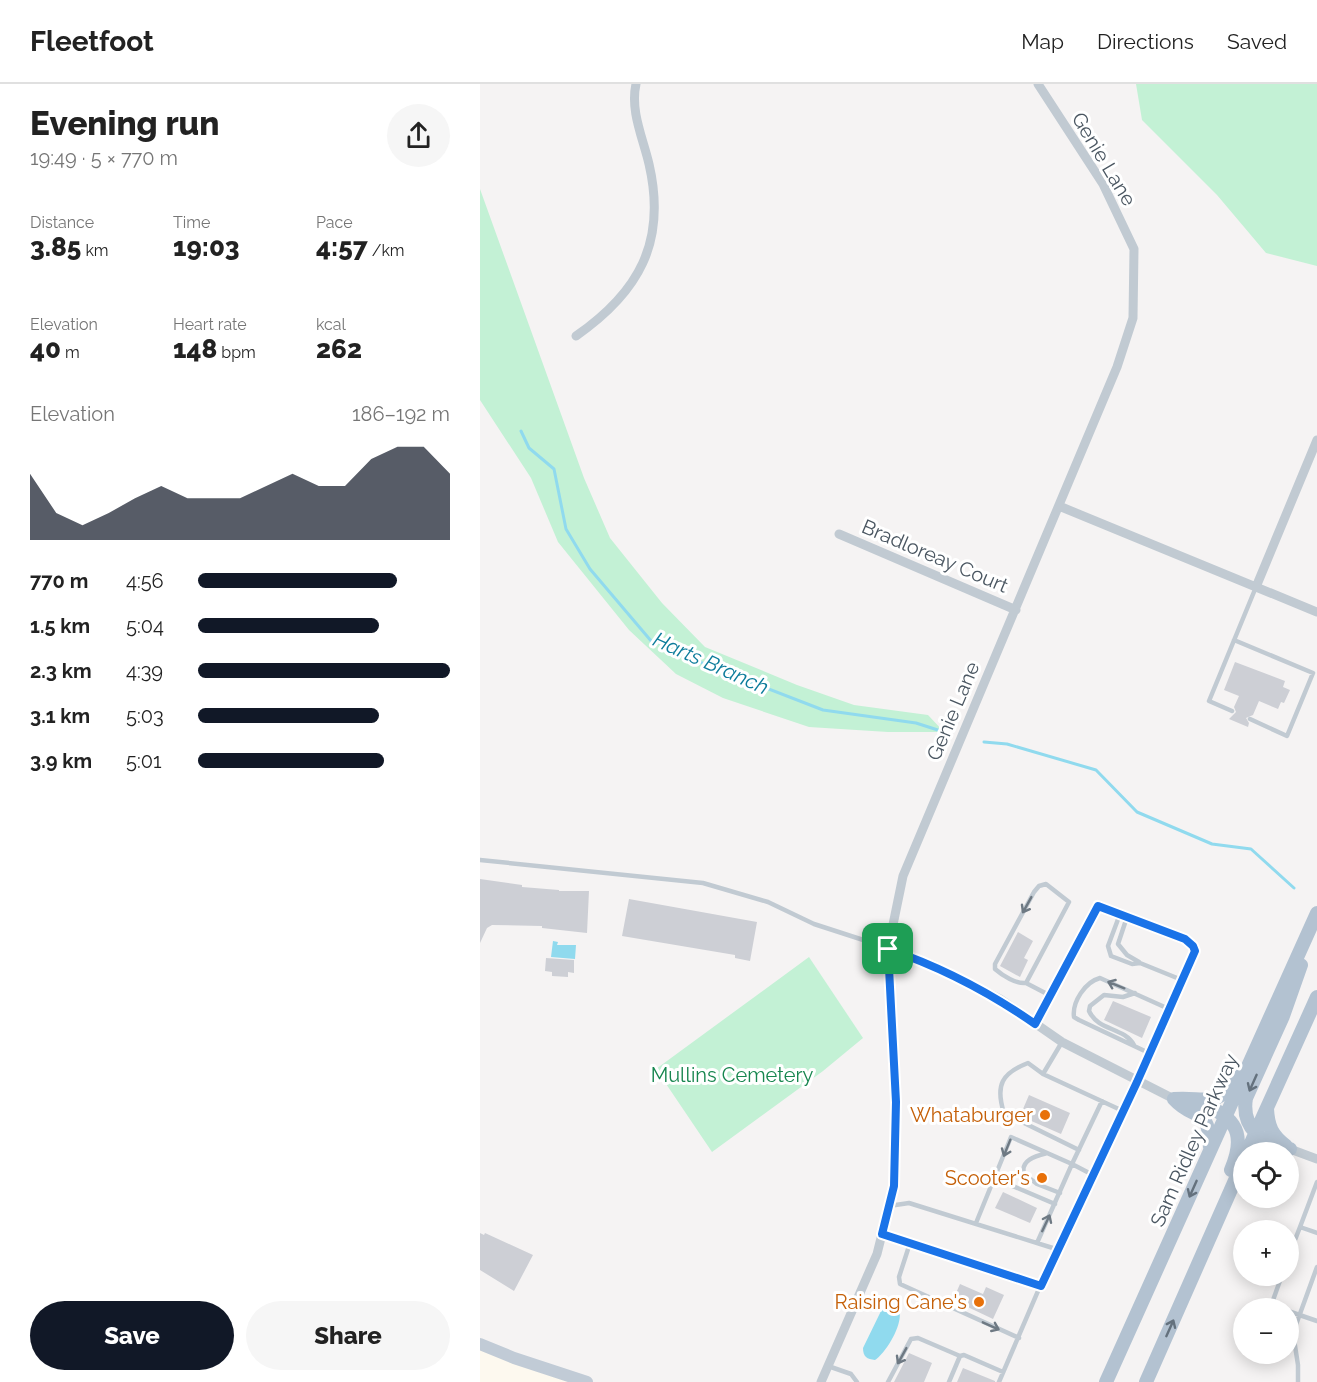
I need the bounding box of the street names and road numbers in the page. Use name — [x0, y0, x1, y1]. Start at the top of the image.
street label: Genie Lane — [1067, 108, 1141, 210]
street label: Bradloreay Court — [858, 514, 1012, 598]
street label: Genie Lane — [921, 658, 985, 764]
street label: Sam Ridley Parkway — [1145, 1050, 1243, 1230]

